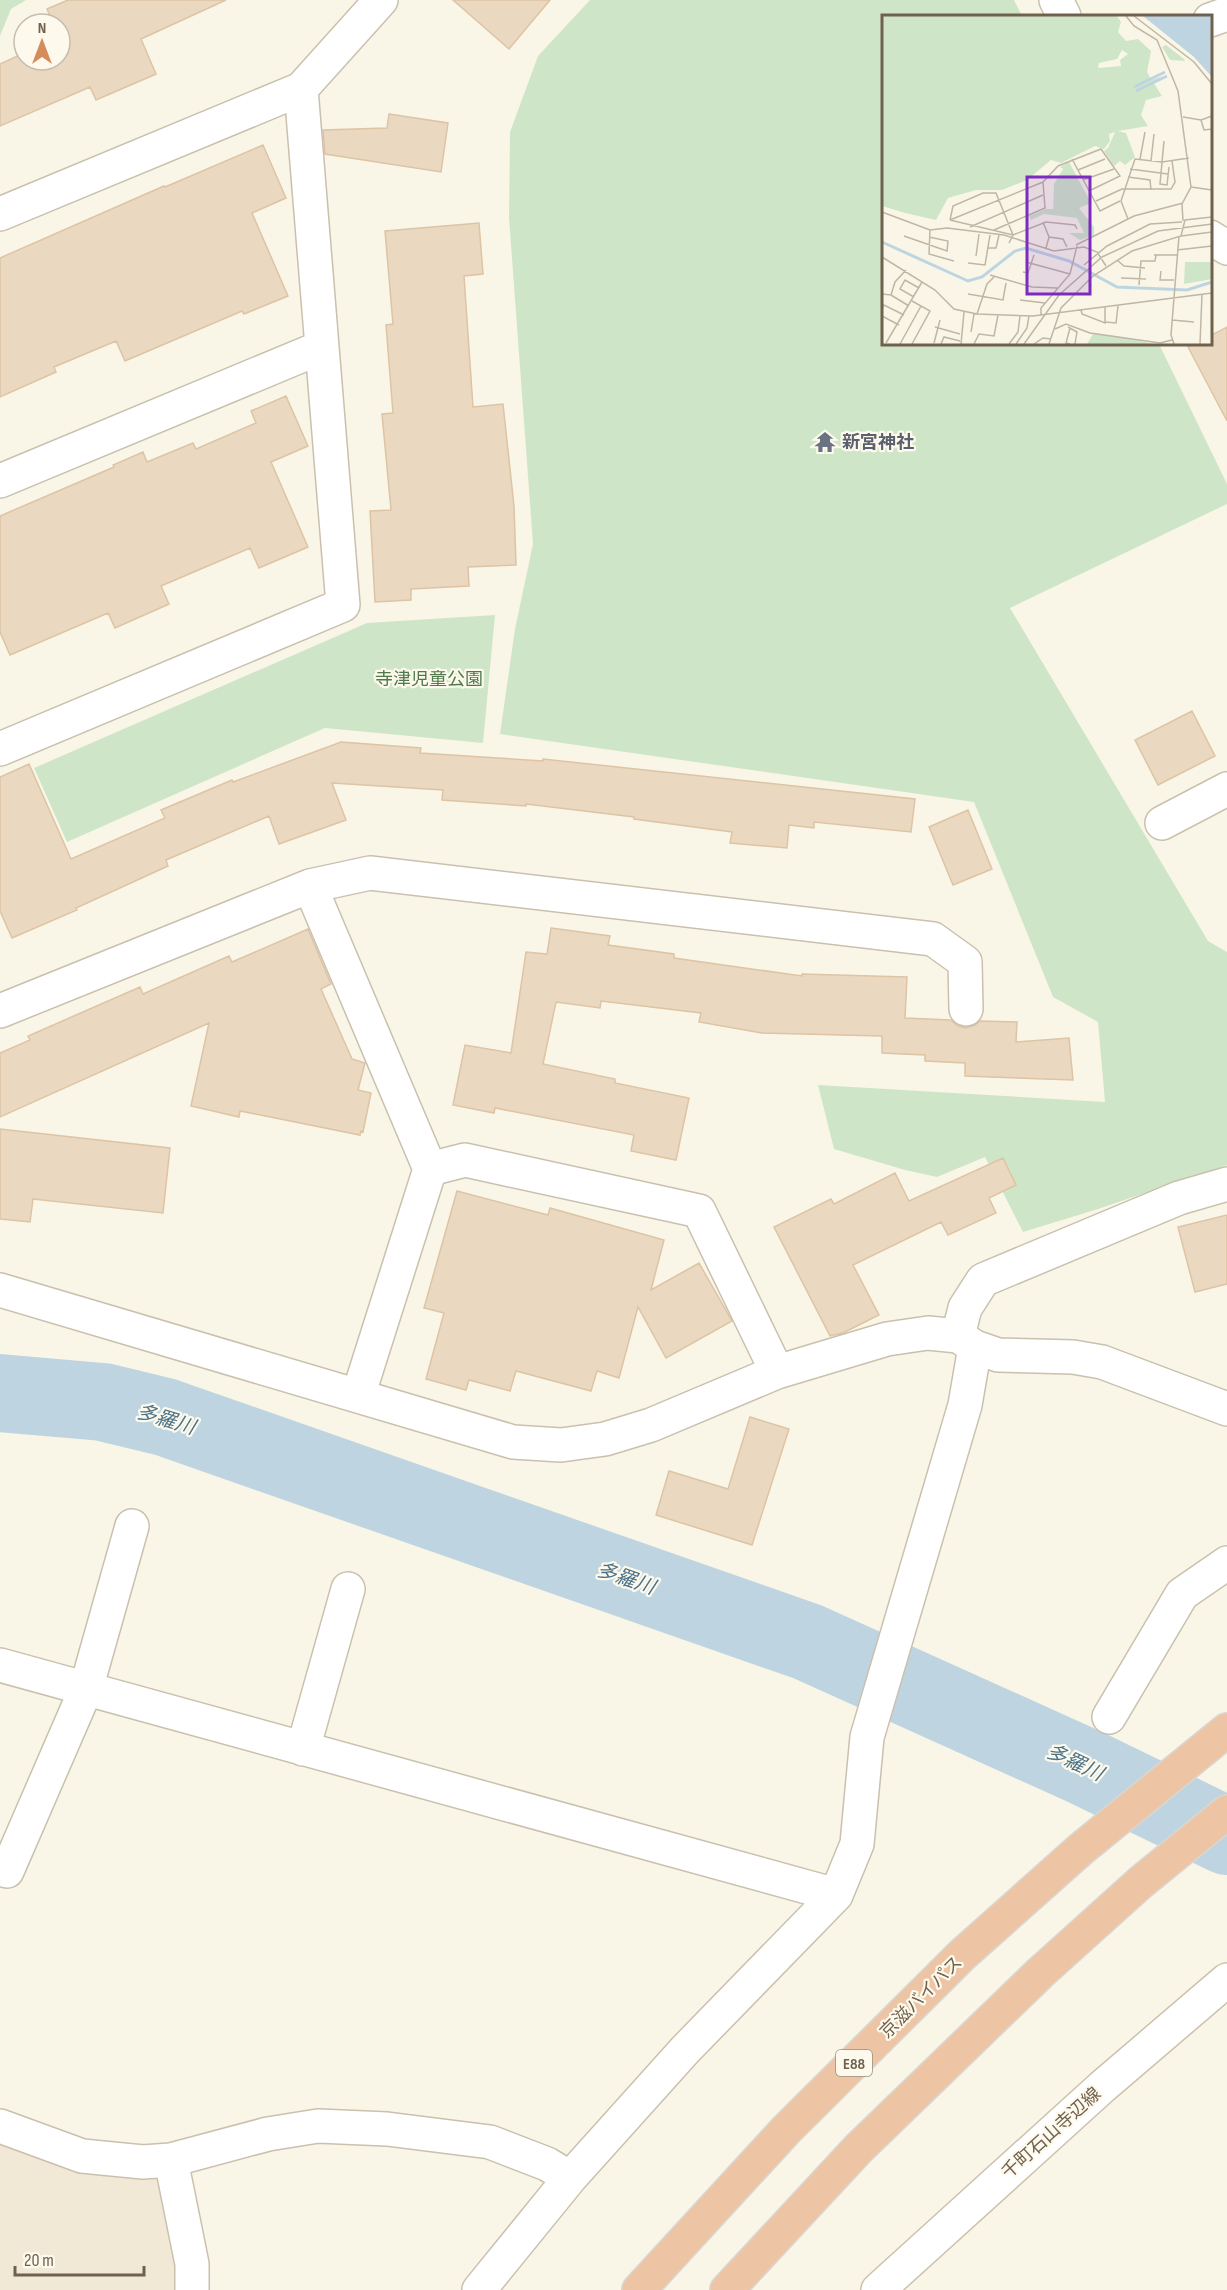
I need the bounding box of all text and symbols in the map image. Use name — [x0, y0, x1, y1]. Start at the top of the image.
north arrow — [12, 12, 72, 72]
inset map — [882, 15, 1212, 345]
text: N — [38, 19, 46, 38]
temple icon: 新宮神社 — [813, 430, 837, 454]
place label: 新宮神社 — [842, 432, 914, 453]
park label: 寺津児童公園 — [375, 669, 483, 690]
water label: 多羅川 — [134, 1400, 200, 1441]
water label: 多羅川 — [593, 1558, 660, 1601]
water label: 多羅川 — [1042, 1739, 1109, 1787]
street label: 京滋バイパス — [876, 1952, 967, 2043]
road number: E88 — [836, 2050, 872, 2076]
street label: 千町石山寺辺線 — [997, 2083, 1105, 2183]
scale bar — [15, 2239, 144, 2277]
text: 20 m — [24, 2250, 54, 2271]

